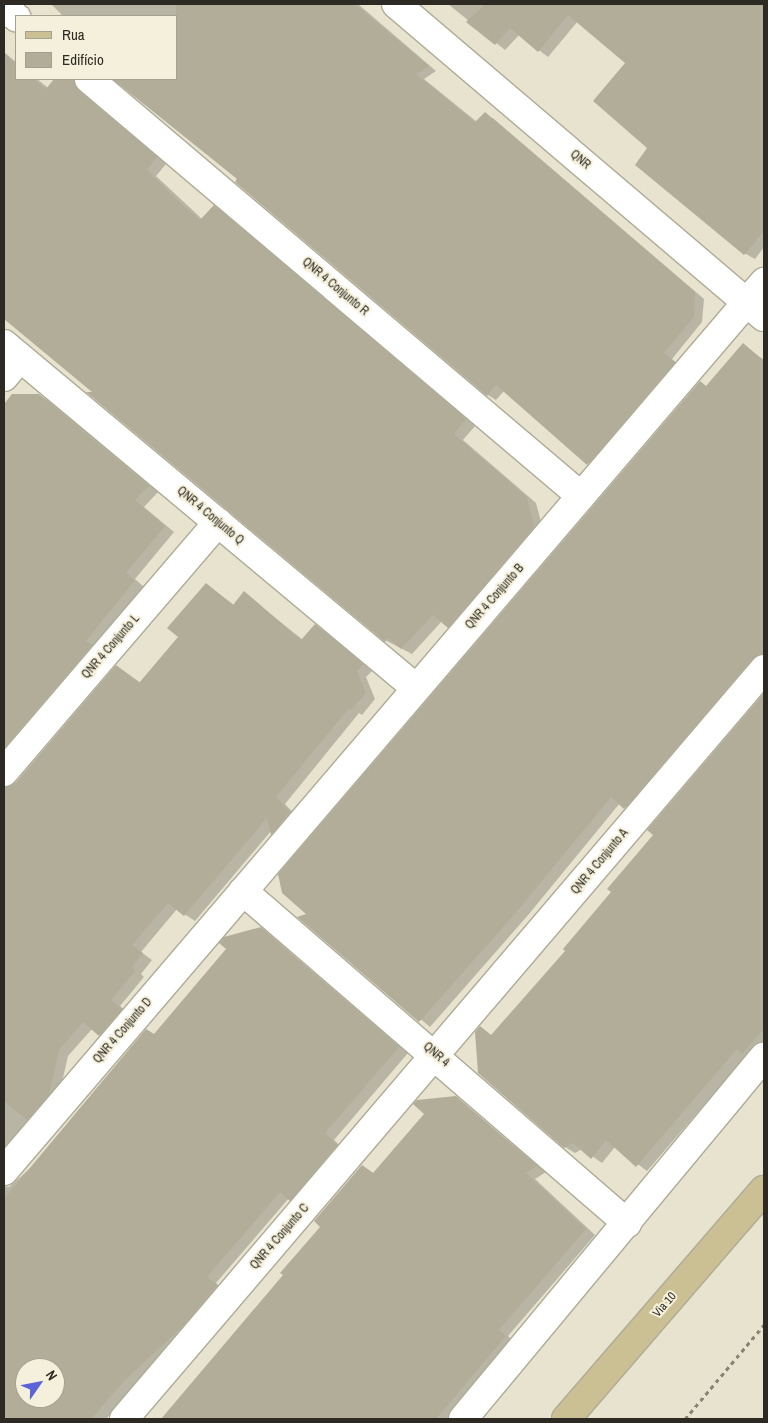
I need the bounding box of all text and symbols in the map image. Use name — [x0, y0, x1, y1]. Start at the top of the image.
legend — [15, 15, 178, 80]
text: Rua — [62, 24, 85, 45]
text: Edifício — [62, 49, 104, 70]
street label: QNR — [567, 147, 593, 173]
street label: QNR 4 Conjunto R — [299, 255, 371, 319]
street label: QNR 4 Conjunto Q — [174, 484, 246, 548]
street label: QNR 4 Conjunto B — [463, 562, 527, 632]
street label: QNR 4 Conjunto L — [79, 612, 143, 682]
street label: QNR 4 Conjunto A — [568, 826, 632, 898]
street label: QNR 4 Conjunto D — [91, 995, 155, 1067]
street label: QNR 4 — [420, 1040, 452, 1070]
street label: QNR 4 Conjunto C — [248, 1201, 312, 1273]
street label: Via 10 — [650, 1290, 680, 1320]
north arrow — [15, 1358, 65, 1408]
text: N — [42, 1367, 62, 1384]

